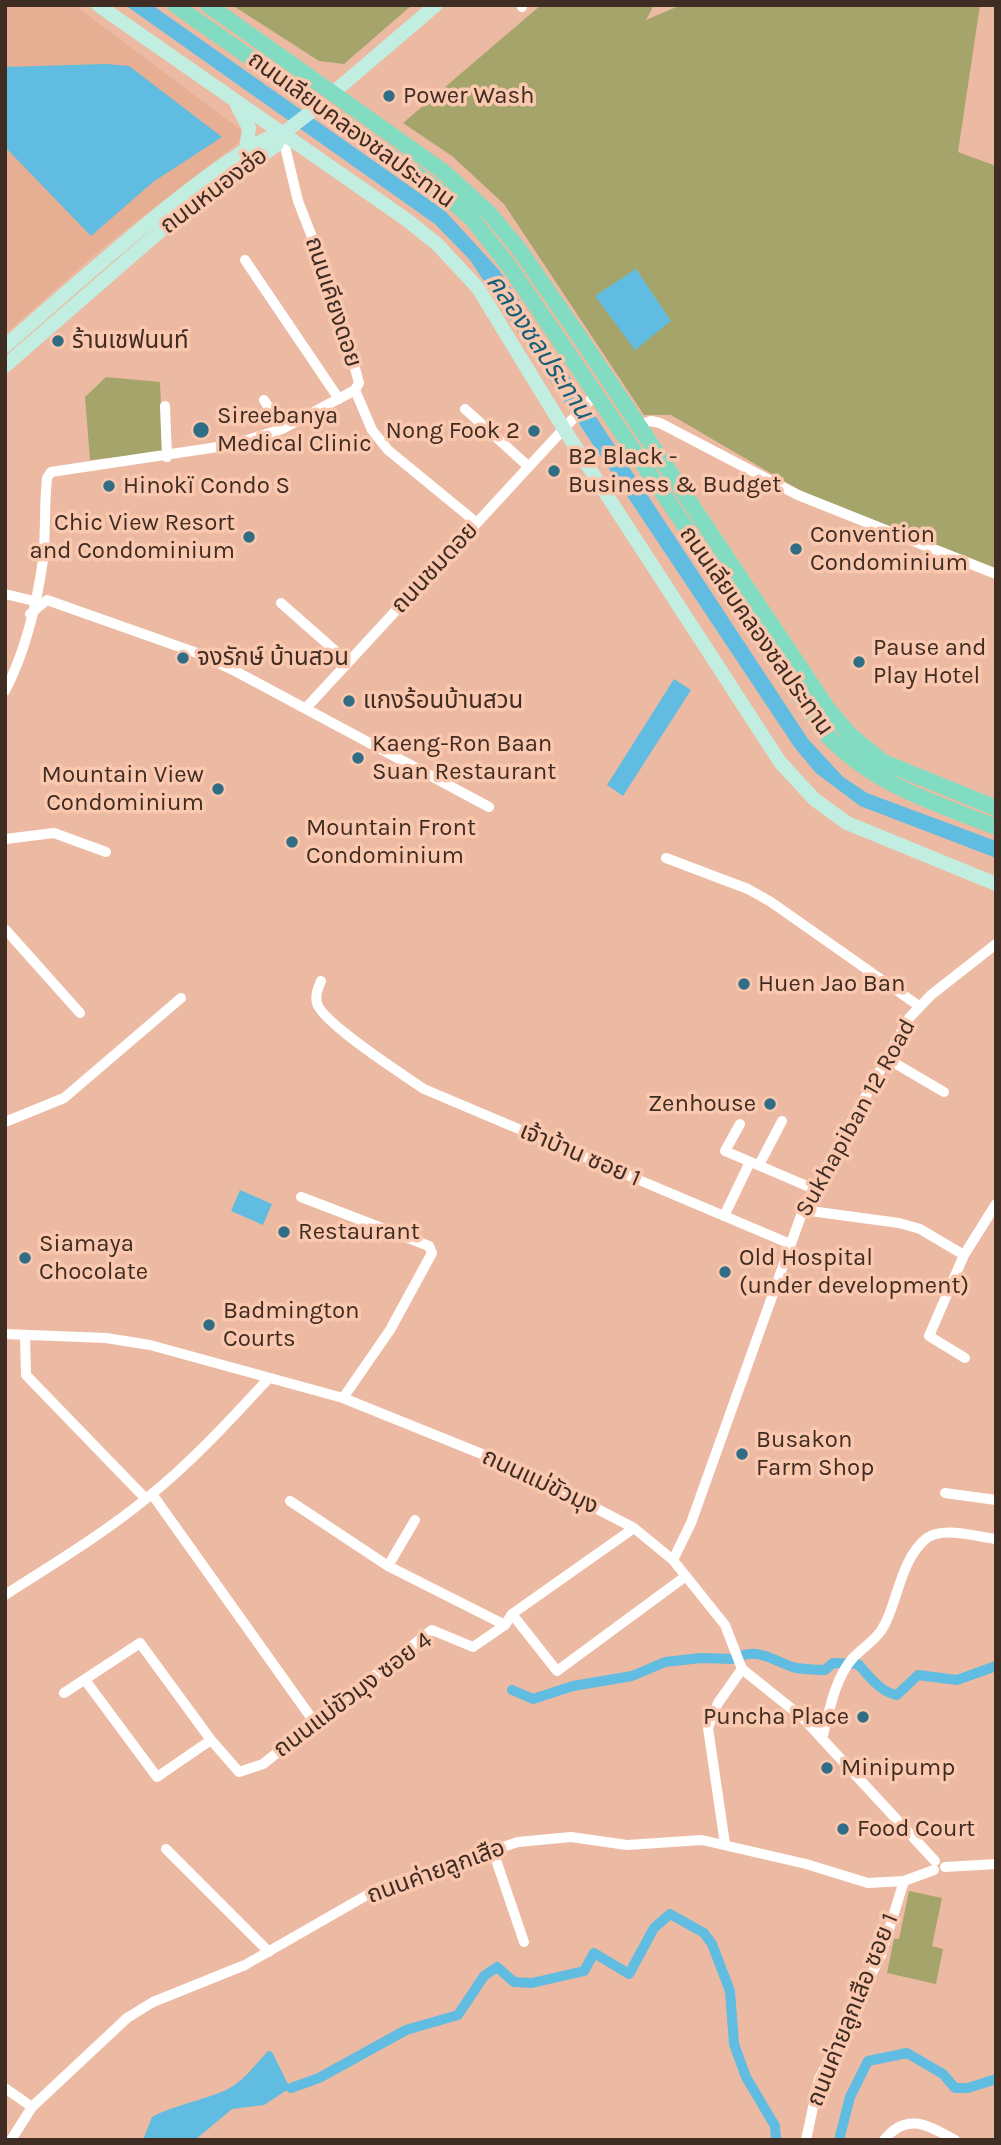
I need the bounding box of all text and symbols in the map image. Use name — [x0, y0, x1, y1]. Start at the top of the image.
street label: ถนนเลียบคลองชลประทาน — [242, 45, 460, 215]
place label: Power Wash — [403, 82, 534, 110]
marker: Power Wash — [381, 88, 397, 104]
street label: ถนนหนองฮ่อ — [155, 141, 273, 241]
street label: ถนนเคียงดอย — [298, 233, 368, 371]
water label: คลองชลประทาน — [479, 268, 599, 426]
place label: ร้านเชฟนนท์ — [72, 327, 189, 355]
marker: ร้านเชฟนนท์ — [50, 333, 66, 349]
place label: Sireebanya Medical Clinic — [217, 402, 372, 458]
place label: Nong Fook 2 — [385, 417, 520, 445]
marker: Sireebanya Medical Clinic — [191, 420, 211, 440]
marker: Nong Fook 2 — [526, 423, 542, 439]
place label: B2 Black - Business & Budget — [568, 443, 781, 499]
marker: B2 Black - Business & Budget — [546, 463, 562, 479]
place label: Hinokï Condo S — [123, 472, 290, 500]
marker: Hinokï Condo S — [101, 478, 117, 494]
place label: Chic View Resort and Condominium — [30, 509, 235, 565]
street label: ถนนชมดอย — [385, 516, 485, 620]
street label: ถนนเลียบคลองชลประทาน — [673, 521, 839, 741]
place label: Convention Condominium — [810, 521, 968, 577]
marker: Chic View Resort and Condominium — [241, 529, 257, 545]
marker: Convention Condominium — [788, 541, 804, 557]
place label: Pause and Play Hotel — [873, 634, 987, 690]
place label: จงรักษ์ บ้านสวน — [197, 644, 349, 672]
marker: จงรักษ์ บ้านสวน — [175, 650, 191, 666]
marker: Pause and Play Hotel — [851, 654, 867, 670]
place label: แกงร้อนบ้านสวน — [363, 687, 523, 715]
marker: แกงร้อนบ้านสวน — [341, 693, 357, 709]
place label: Kaeng-Ron Baan Suan Restaurant — [372, 730, 556, 786]
marker: Kaeng-Ron Baan Suan Restaurant — [350, 750, 366, 766]
place label: Mountain View Condominium — [42, 761, 204, 817]
marker: Mountain View Condominium — [210, 781, 226, 797]
place label: Mountain Front Condominium — [306, 814, 476, 870]
marker: Mountain Front Condominium — [284, 834, 300, 850]
place label: Huen Jao Ban — [758, 970, 905, 998]
marker: Huen Jao Ban — [736, 976, 752, 992]
street label: Sukhapiban 12 Road — [790, 1014, 922, 1222]
place label: Zenhouse — [648, 1090, 756, 1118]
marker: Zenhouse — [762, 1096, 778, 1112]
street label: เจ้าบ้าน ซอย 1 — [515, 1117, 645, 1193]
place label: Restaurant — [298, 1218, 420, 1246]
marker: Restaurant — [276, 1224, 292, 1240]
place label: Siamaya Chocolate — [39, 1230, 148, 1286]
place label: Old Hospital (under development) — [739, 1244, 969, 1300]
marker: Siamaya Chocolate — [17, 1250, 33, 1266]
marker: Old Hospital (under development) — [717, 1264, 733, 1280]
place label: Badmington Courts — [223, 1297, 360, 1353]
marker: Badmington Courts — [201, 1317, 217, 1333]
place label: Busakon Farm Shop — [756, 1426, 874, 1482]
street label: ถนนแม่ขัวมุง — [477, 1443, 603, 1521]
marker: Busakon Farm Shop — [734, 1446, 750, 1462]
street label: ถนนแม่ขัวมุง ซอย 4 — [268, 1626, 438, 1764]
place label: Puncha Place — [703, 1703, 849, 1731]
marker: Puncha Place — [855, 1709, 871, 1725]
place label: Minipump — [841, 1754, 955, 1782]
marker: Minipump — [819, 1760, 835, 1776]
place label: Food Court — [857, 1815, 975, 1843]
marker: Food Court — [835, 1821, 851, 1837]
street label: ถนนค่ายลูกเสือ — [363, 1834, 509, 1910]
street label: ถนนค่ายลูกเสือ ซอย 1 — [801, 1909, 905, 2111]

